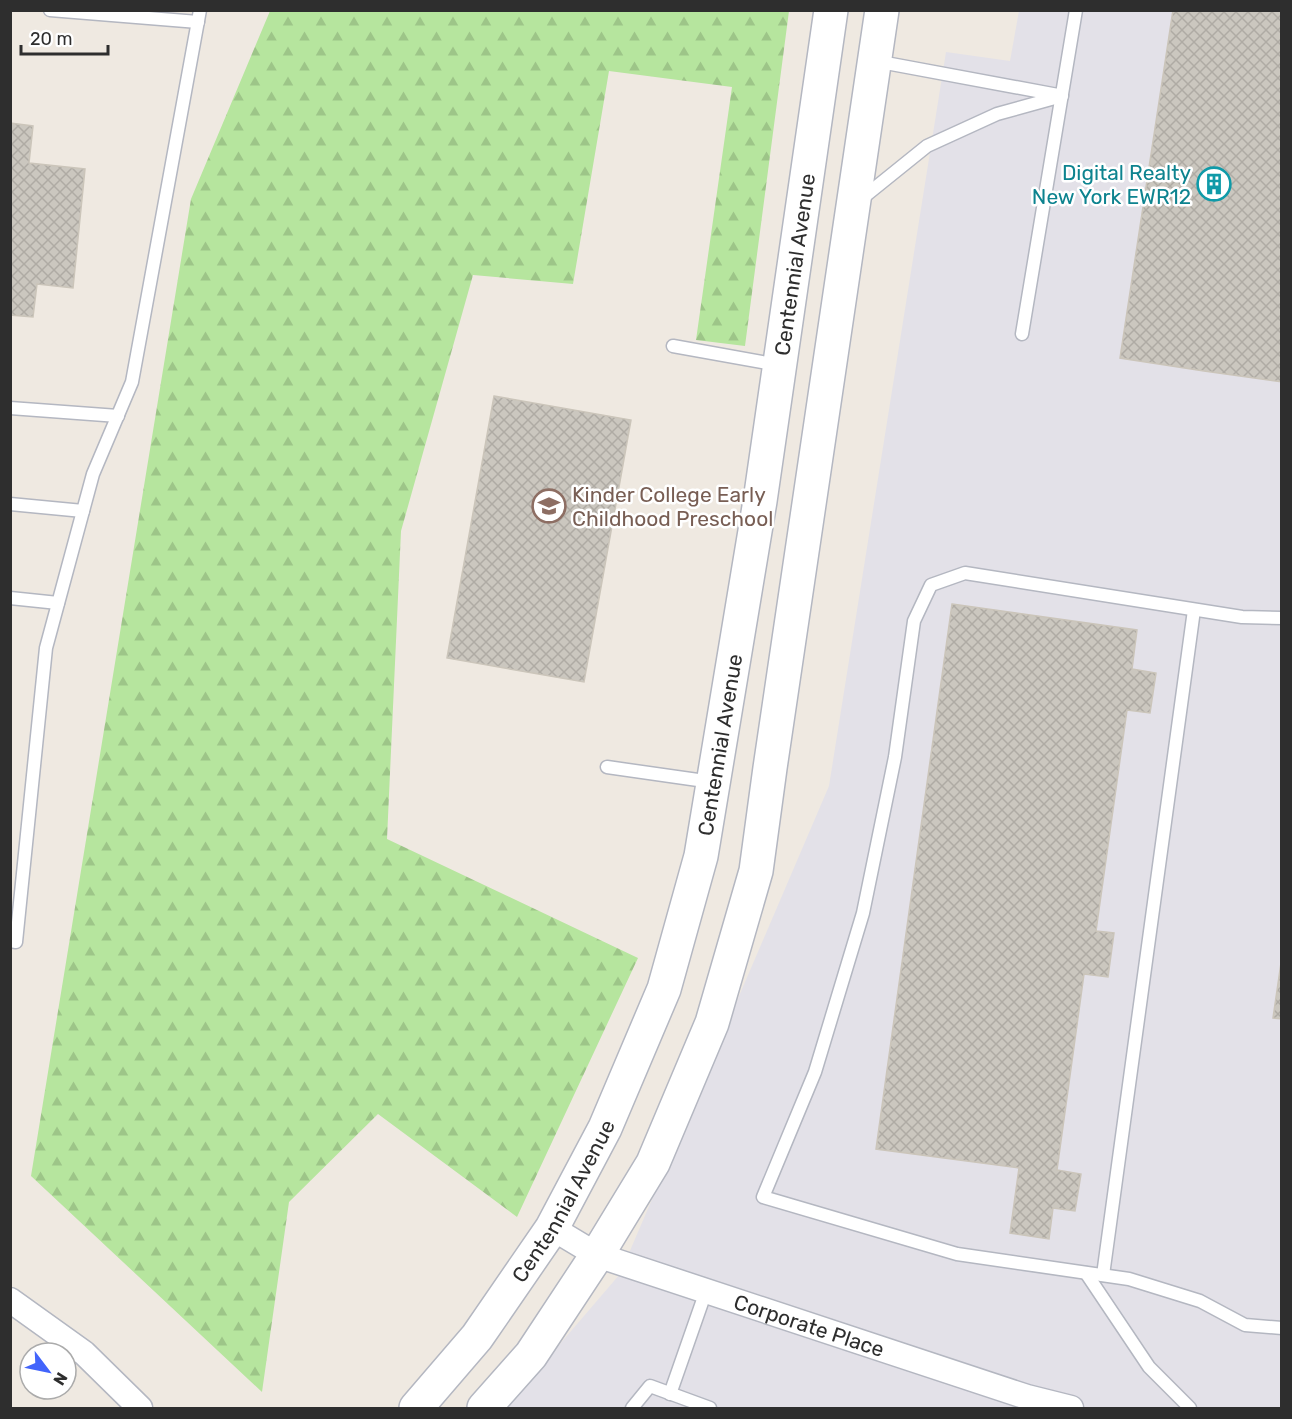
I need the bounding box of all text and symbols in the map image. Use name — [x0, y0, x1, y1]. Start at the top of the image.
scale bar — [21, 18, 108, 56]
text: 20 m — [30, 28, 72, 50]
place label: Digital Realty New York EWR12 — [1032, 160, 1191, 209]
building icon: Digital Realty New York EWR12 — [1196, 166, 1232, 202]
street label: Centennial Avenue — [769, 172, 820, 357]
place label: Kinder College Early Childhood Preschool — [572, 482, 773, 531]
school or university icon: Kinder College Early Childhood Preschool — [531, 488, 567, 524]
street label: Centennial Avenue — [692, 652, 747, 837]
street label: Centennial Avenue — [506, 1116, 620, 1287]
street label: Corporate Place — [731, 1289, 888, 1362]
north arrow — [18, 1341, 78, 1401]
text: N — [49, 1369, 71, 1389]

